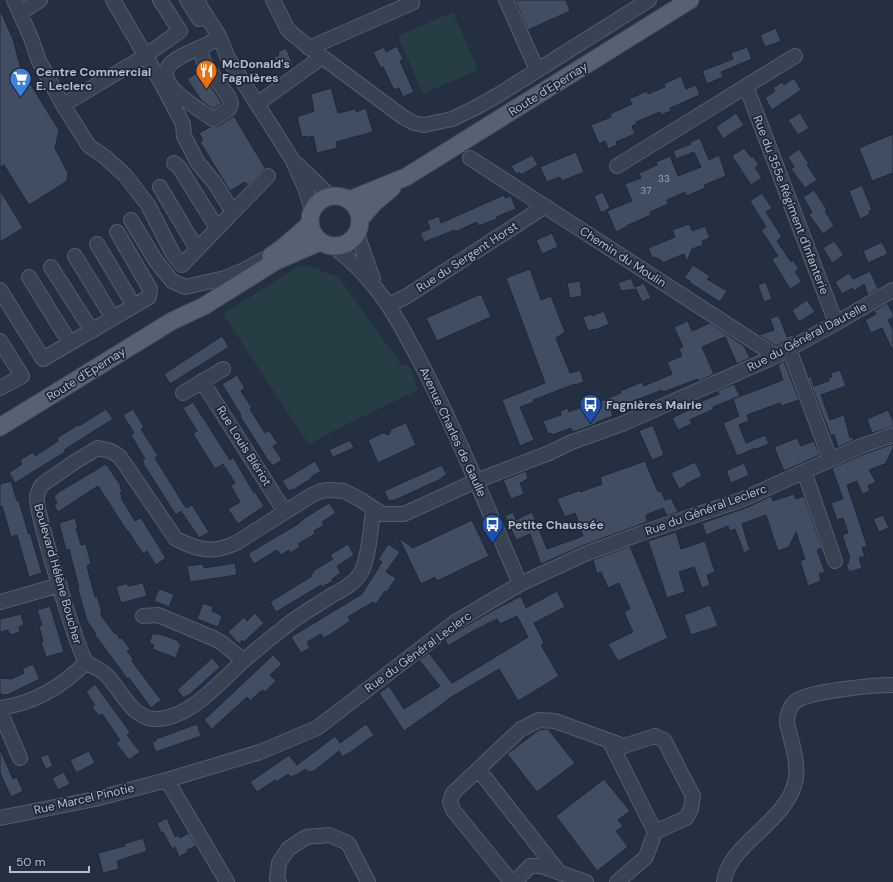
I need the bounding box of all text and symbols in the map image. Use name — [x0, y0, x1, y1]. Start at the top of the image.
place label: McDonald's Fagnières — [222, 56, 290, 86]
restaurant icon: McDonald's Fagnières — [194, 58, 220, 91]
street label: Route d'Epernay — [506, 58, 591, 120]
place label: Centre Commercial E. Leclerc — [36, 64, 151, 94]
supermarket icon: Centre Commercial E. Leclerc — [7, 66, 33, 99]
street label: Rue du 355e Régiment d'Infanterie — [749, 113, 833, 297]
house number: 33 — [658, 172, 670, 185]
house number: 37 — [640, 184, 652, 197]
street label: Rue du Sergent Horst — [413, 218, 521, 296]
street label: Chemin du Moulin — [577, 223, 669, 291]
street label: Rue du Général Dautelle — [744, 299, 870, 375]
street label: Route d'Epernay — [44, 343, 129, 405]
street label: Avenue Charles de Gaulle — [416, 365, 490, 500]
bus stop icon: Fagnières Mairie — [578, 392, 604, 425]
place label: Fagnières Mairie — [606, 397, 702, 413]
street label: Rue Louis Blériot — [213, 403, 275, 489]
street label: Rue du Général Leclerc — [643, 480, 769, 539]
street label: Boulevard Hélène Boucher — [30, 502, 86, 647]
bus stop icon: Petite Chaussée — [480, 512, 506, 545]
place label: Petite Chaussée — [508, 517, 604, 533]
street label: Rue du Général Leclerc — [361, 608, 475, 696]
street label: Rue Marcel Pinotie — [32, 780, 136, 818]
scale bar — [10, 848, 89, 874]
text: 50 m — [16, 854, 45, 870]

